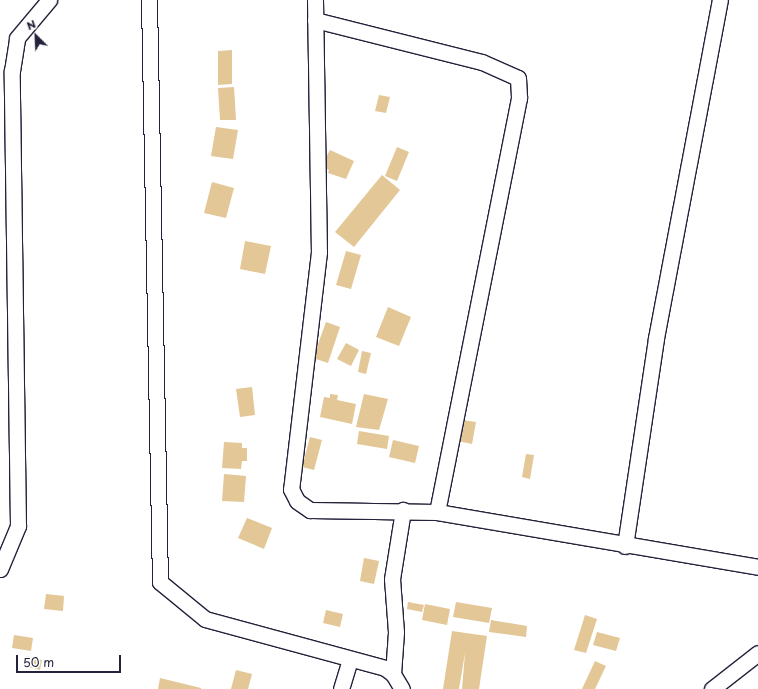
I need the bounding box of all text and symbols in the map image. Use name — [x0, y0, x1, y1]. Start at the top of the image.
text: N — [23, 15, 38, 34]
north arrow — [16, 16, 56, 56]
scale bar — [18, 647, 123, 673]
text: 50 m — [23, 653, 54, 671]

